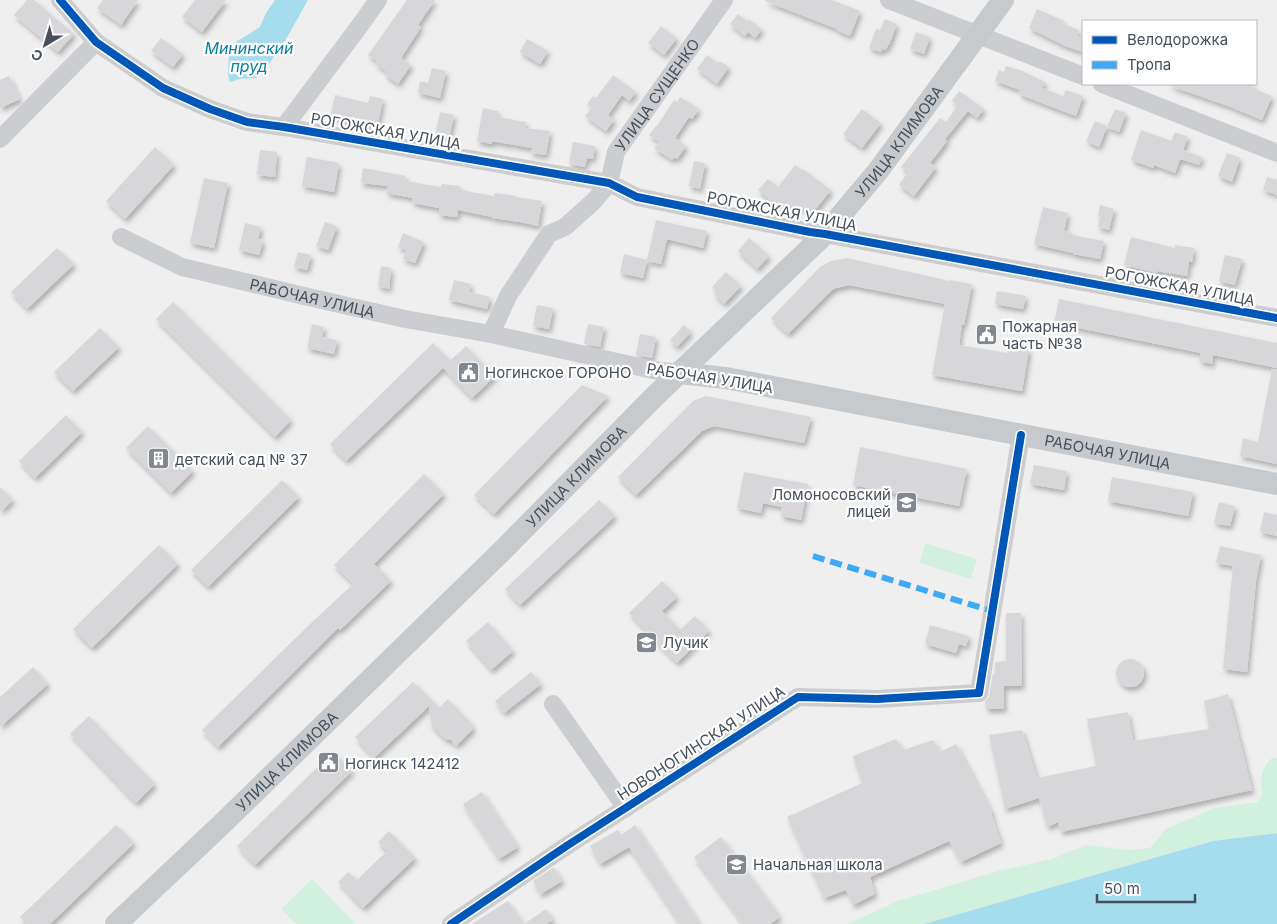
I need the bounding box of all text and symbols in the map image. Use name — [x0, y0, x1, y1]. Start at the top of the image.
north arrow — [20, 20, 70, 70]
legend — [1082, 20, 1257, 85]
text: Велодорожка — [1127, 30, 1228, 49]
street label: УЛИЦА СУЩЕНКО — [610, 35, 703, 155]
water label: Мининский пруд — [204, 38, 294, 76]
text: С — [27, 46, 46, 66]
text: Тропа — [1127, 55, 1171, 74]
street label: УЛИЦА КЛИМОВА — [851, 82, 947, 201]
street label: РОГОЖСКАЯ УЛИЦА — [309, 108, 463, 154]
street label: РОГОЖСКАЯ УЛИЦА — [705, 187, 859, 235]
street label: РОГОЖСКАЯ УЛИЦА — [1103, 262, 1257, 310]
street label: РАБОЧАЯ УЛИЦА — [248, 274, 377, 321]
place label: Пожарная часть №38 — [1002, 317, 1082, 353]
public building icon: Пожарная часть №38 — [974, 323, 998, 347]
street label: РАБОЧАЯ УЛИЦА — [645, 359, 775, 397]
public building icon: Ногинское ГОРОНО — [457, 360, 481, 384]
place label: Ногинское ГОРОНО — [485, 363, 631, 382]
street label: УЛИЦА КЛИМОВА — [522, 421, 630, 531]
street label: РАБОЧАЯ УЛИЦА — [1043, 430, 1172, 473]
building icon: детский сад № 37 — [147, 447, 171, 471]
place label: детский сад № 37 — [175, 450, 308, 469]
place label: Ломоносовский лицей — [772, 485, 891, 521]
school or university icon: Ломоносовский лицей — [895, 491, 919, 515]
school or university icon: Лучик — [635, 630, 659, 654]
place label: Лучик — [663, 633, 708, 652]
street label: НОВОНОГИНСКАЯ УЛИЦА — [614, 682, 788, 804]
street label: УЛИЦА КЛИМОВА — [232, 707, 342, 815]
public building icon: Ногинск 142412 — [317, 751, 341, 775]
place label: Ногинск 142412 — [345, 754, 460, 773]
school or university icon: Начальная школа — [725, 852, 749, 876]
place label: Начальная школа — [753, 855, 883, 874]
scale bar — [1097, 872, 1194, 904]
text: 50 m — [1104, 879, 1140, 898]

